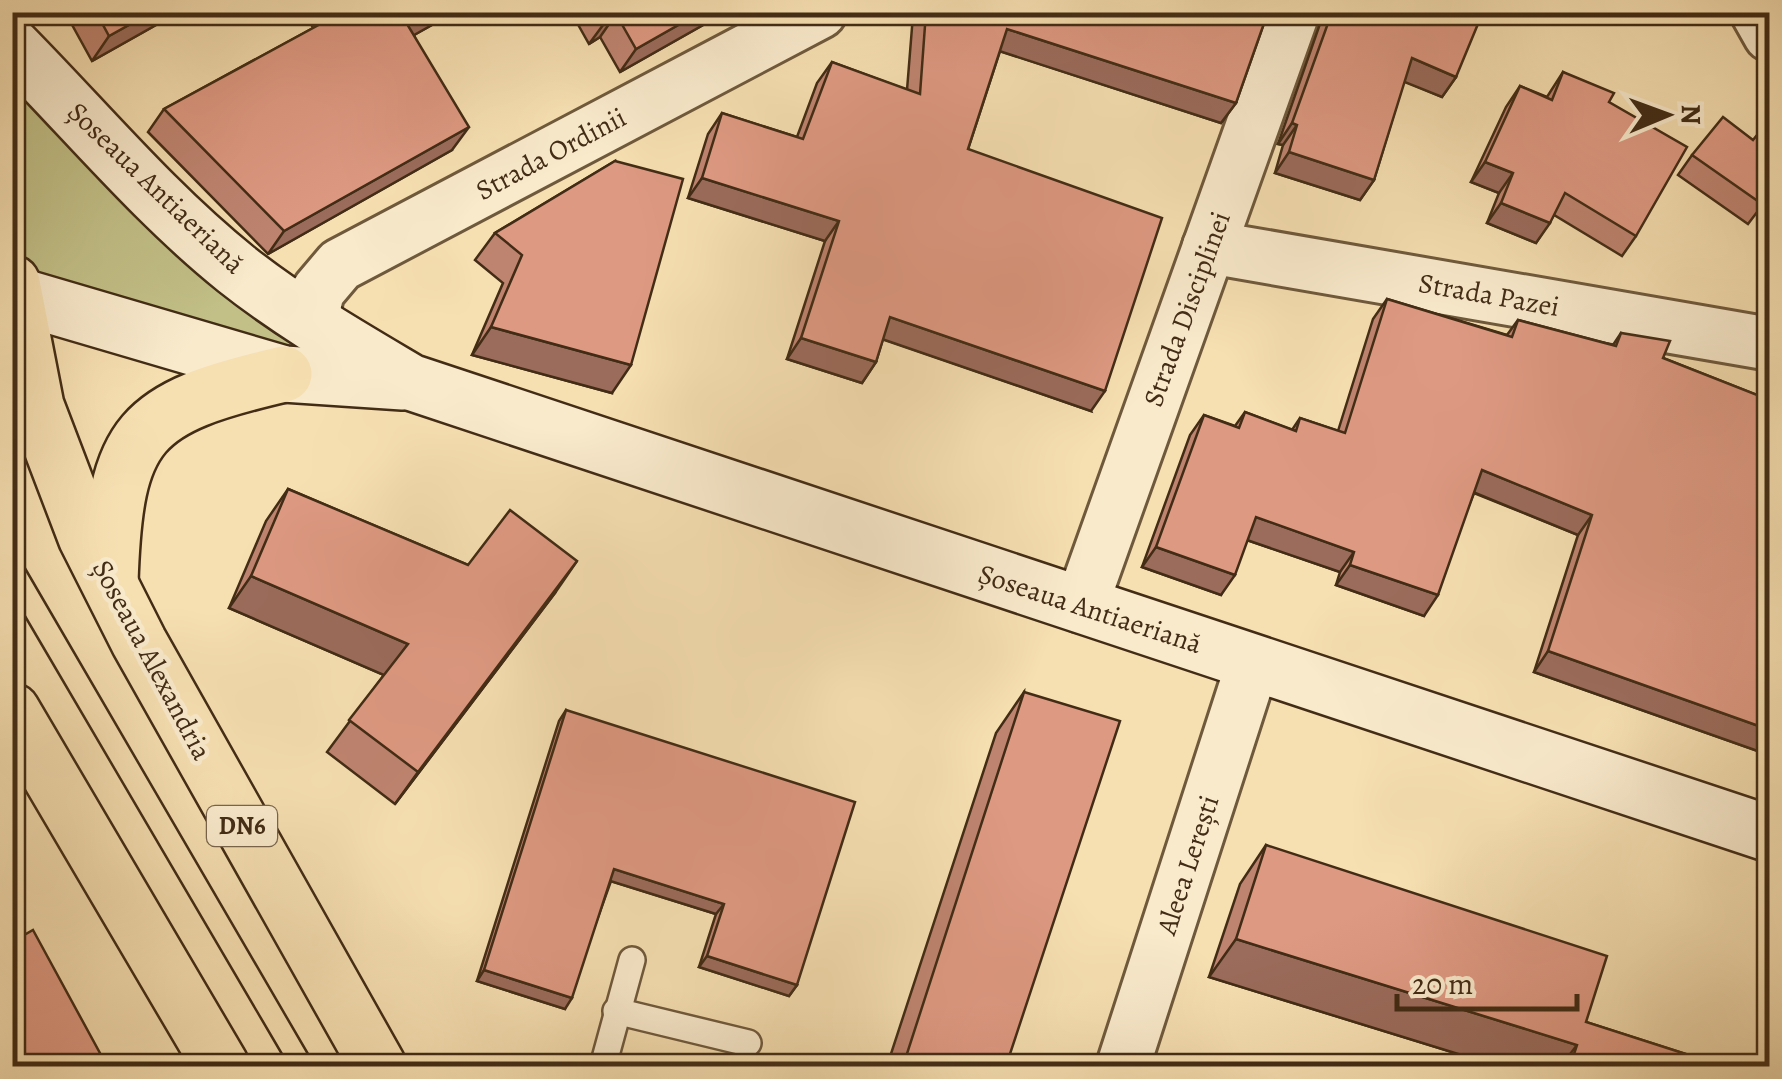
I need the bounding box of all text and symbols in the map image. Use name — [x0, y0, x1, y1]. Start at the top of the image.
north arrow — [1617, 65, 1717, 165]
street label: Șoseaua Antiaeriană — [59, 93, 253, 283]
street label: Strada Ordinii — [469, 98, 633, 210]
text: N — [1672, 104, 1710, 125]
street label: Strada Disciplinei — [1134, 206, 1240, 412]
street label: Strada Pazei — [1416, 264, 1562, 326]
street label: Șoseaua Alexandria — [83, 553, 221, 767]
street label: Șoseaua Antiaeriană — [973, 555, 1207, 663]
street label: Aleea Lerești — [1147, 790, 1228, 941]
road number: DN6 — [207, 806, 277, 846]
scale bar — [1397, 949, 1577, 1011]
text: 20 m — [1412, 964, 1473, 1004]

